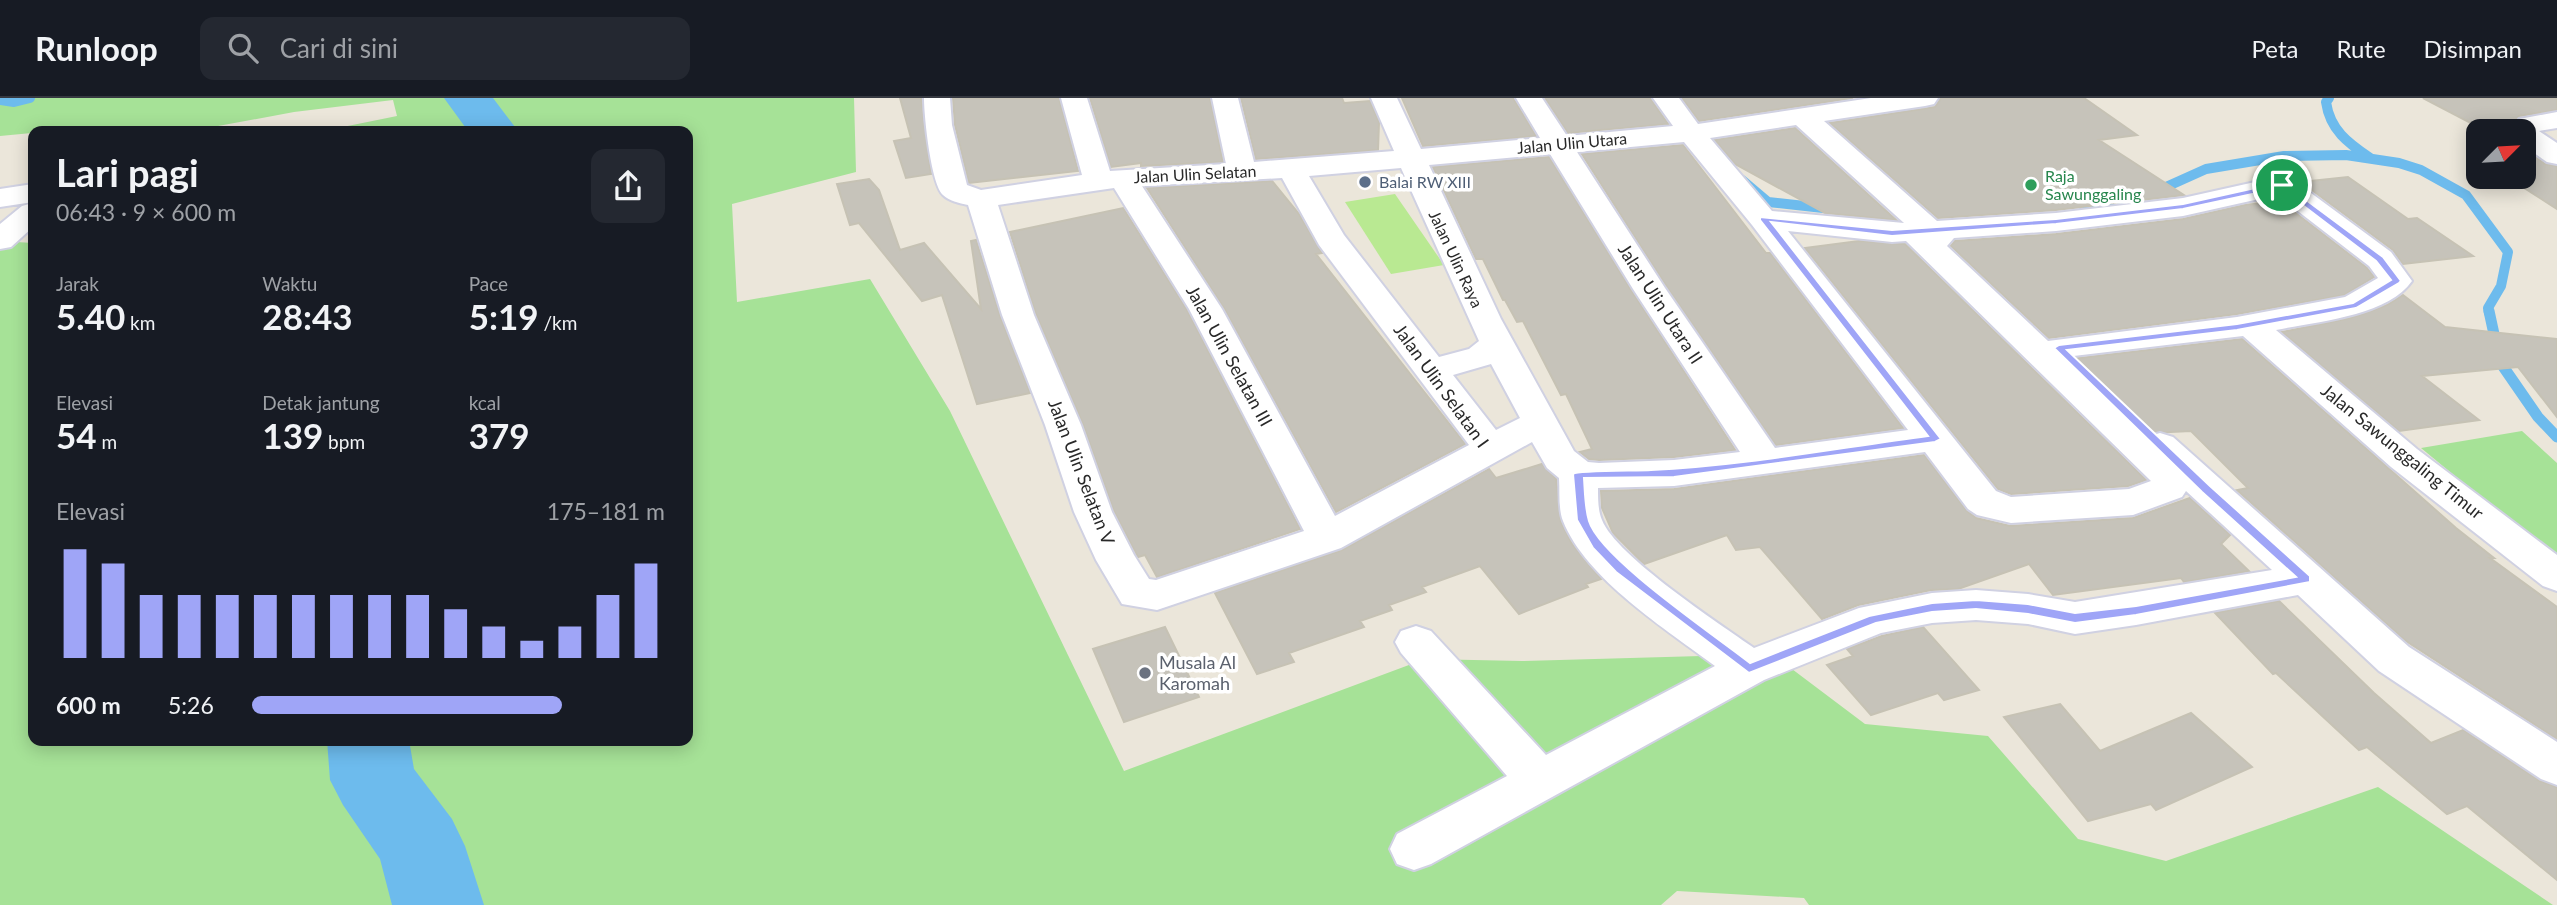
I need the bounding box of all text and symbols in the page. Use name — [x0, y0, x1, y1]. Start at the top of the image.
search box — [200, 17, 690, 80]
text: Runloop — [35, 28, 158, 68]
icon: search — [224, 29, 262, 67]
text: Cari di sini — [280, 32, 398, 64]
text: Peta — [2252, 34, 2298, 63]
text: Rute — [2336, 34, 2386, 63]
text: Disimpan — [2424, 34, 2522, 63]
north arrow — [2466, 119, 2536, 189]
map controls — [2466, 119, 2536, 189]
street label: Jalan Ulin Utara — [1516, 128, 1628, 157]
text: Lari pagi — [56, 149, 199, 195]
button: share — [591, 149, 665, 223]
pin — [2252, 155, 2312, 215]
street label: Jalan Ulin Selatan — [1133, 161, 1257, 186]
place label: Raja Sawunggaling — [2045, 166, 2141, 203]
icon: arrive — [2263, 166, 2301, 204]
place label: Balai RW XIII — [1379, 172, 1471, 191]
marker: Balai RW XIII — [1357, 174, 1373, 190]
marker: Raja Sawunggaling — [2023, 177, 2039, 193]
text: 06:43 · 9 × 600 m — [56, 198, 236, 226]
street label: Jalan Ulin Raya — [1426, 207, 1487, 310]
street label: Jalan Ulin Utara II — [1614, 239, 1708, 368]
text: Jarak — [56, 272, 99, 295]
text: Waktu — [262, 272, 317, 295]
text: Pace — [469, 272, 508, 295]
street label: Jalan Ulin Selatan III — [1182, 281, 1278, 430]
text: 5.40 — [56, 295, 125, 337]
text: 28:43 — [262, 295, 353, 337]
text: 5:19 — [469, 295, 539, 337]
text: km — [125, 311, 155, 334]
text: /km — [539, 311, 577, 334]
street label: Jalan Ulin Selatan I — [1390, 319, 1494, 452]
street label: Jalan Sawunggaling Timur — [2317, 379, 2489, 524]
text: Elevasi — [56, 391, 113, 414]
text: Detak jantung — [262, 391, 380, 414]
text: kcal — [469, 391, 501, 414]
street label: Jalan Ulin Selatan V — [1044, 396, 1120, 548]
text: 54 — [56, 414, 97, 456]
text: 139 — [262, 414, 323, 456]
text: 379 — [469, 414, 530, 456]
text: m — [97, 430, 117, 453]
text: bpm — [323, 430, 365, 453]
text: Elevasi — [56, 497, 125, 525]
text: 175–181 m — [547, 497, 665, 525]
place label: Musala Al Karomah — [1159, 651, 1236, 694]
marker: Musala Al Karomah — [1137, 665, 1153, 681]
text: 600 m — [56, 691, 121, 719]
text: 5:26 — [168, 691, 214, 719]

